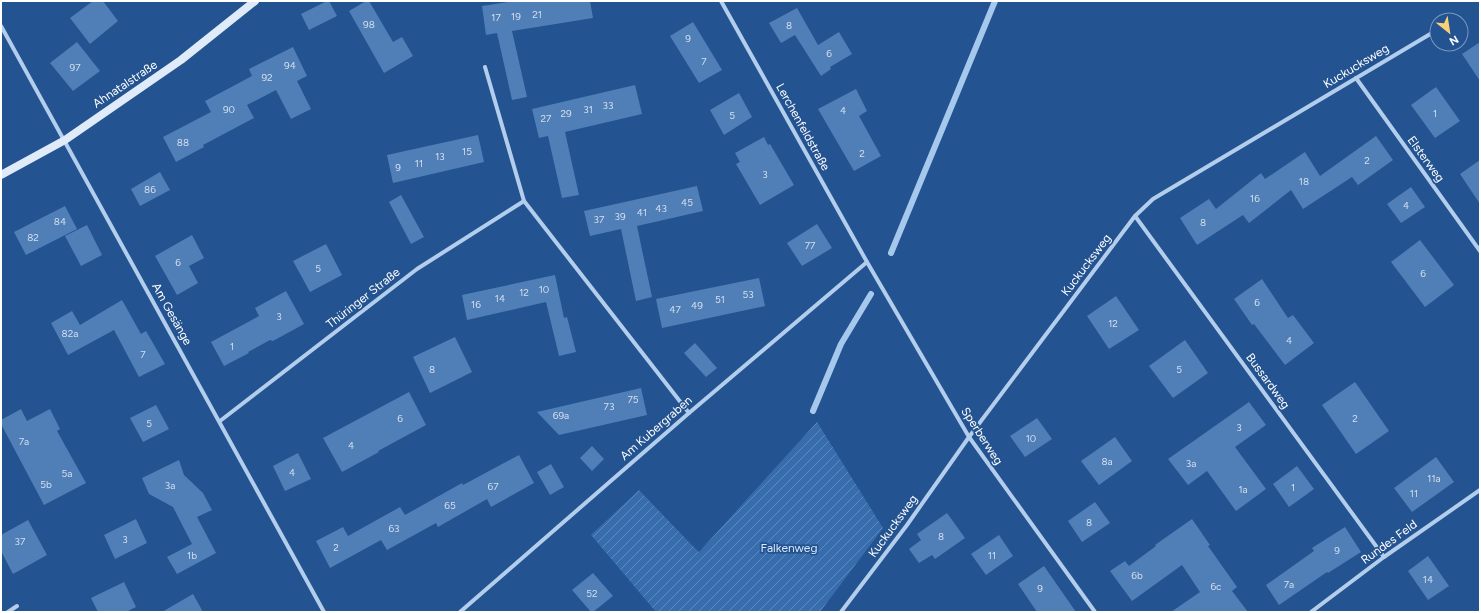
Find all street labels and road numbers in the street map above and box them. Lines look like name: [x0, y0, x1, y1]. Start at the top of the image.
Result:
street label: Kuckucksweg: [1321, 41, 1391, 91]
street label: Ahnatalstraße: [90, 57, 160, 111]
street label: Lerchenfeldstraße: [773, 81, 833, 173]
street label: Elsterweg: [1405, 133, 1447, 185]
street label: Kuckucksweg: [1058, 231, 1114, 299]
street label: Thüringer Straße: [323, 265, 403, 331]
street label: Am Gesänge: [149, 280, 195, 348]
street label: Bussardweg: [1243, 350, 1293, 412]
street label: Am Kubergraben: [617, 393, 695, 463]
street label: Sperberweg: [958, 405, 1006, 467]
street label: Kuckucksweg: [866, 492, 920, 560]
street label: Rundes Feld: [1358, 517, 1420, 567]

